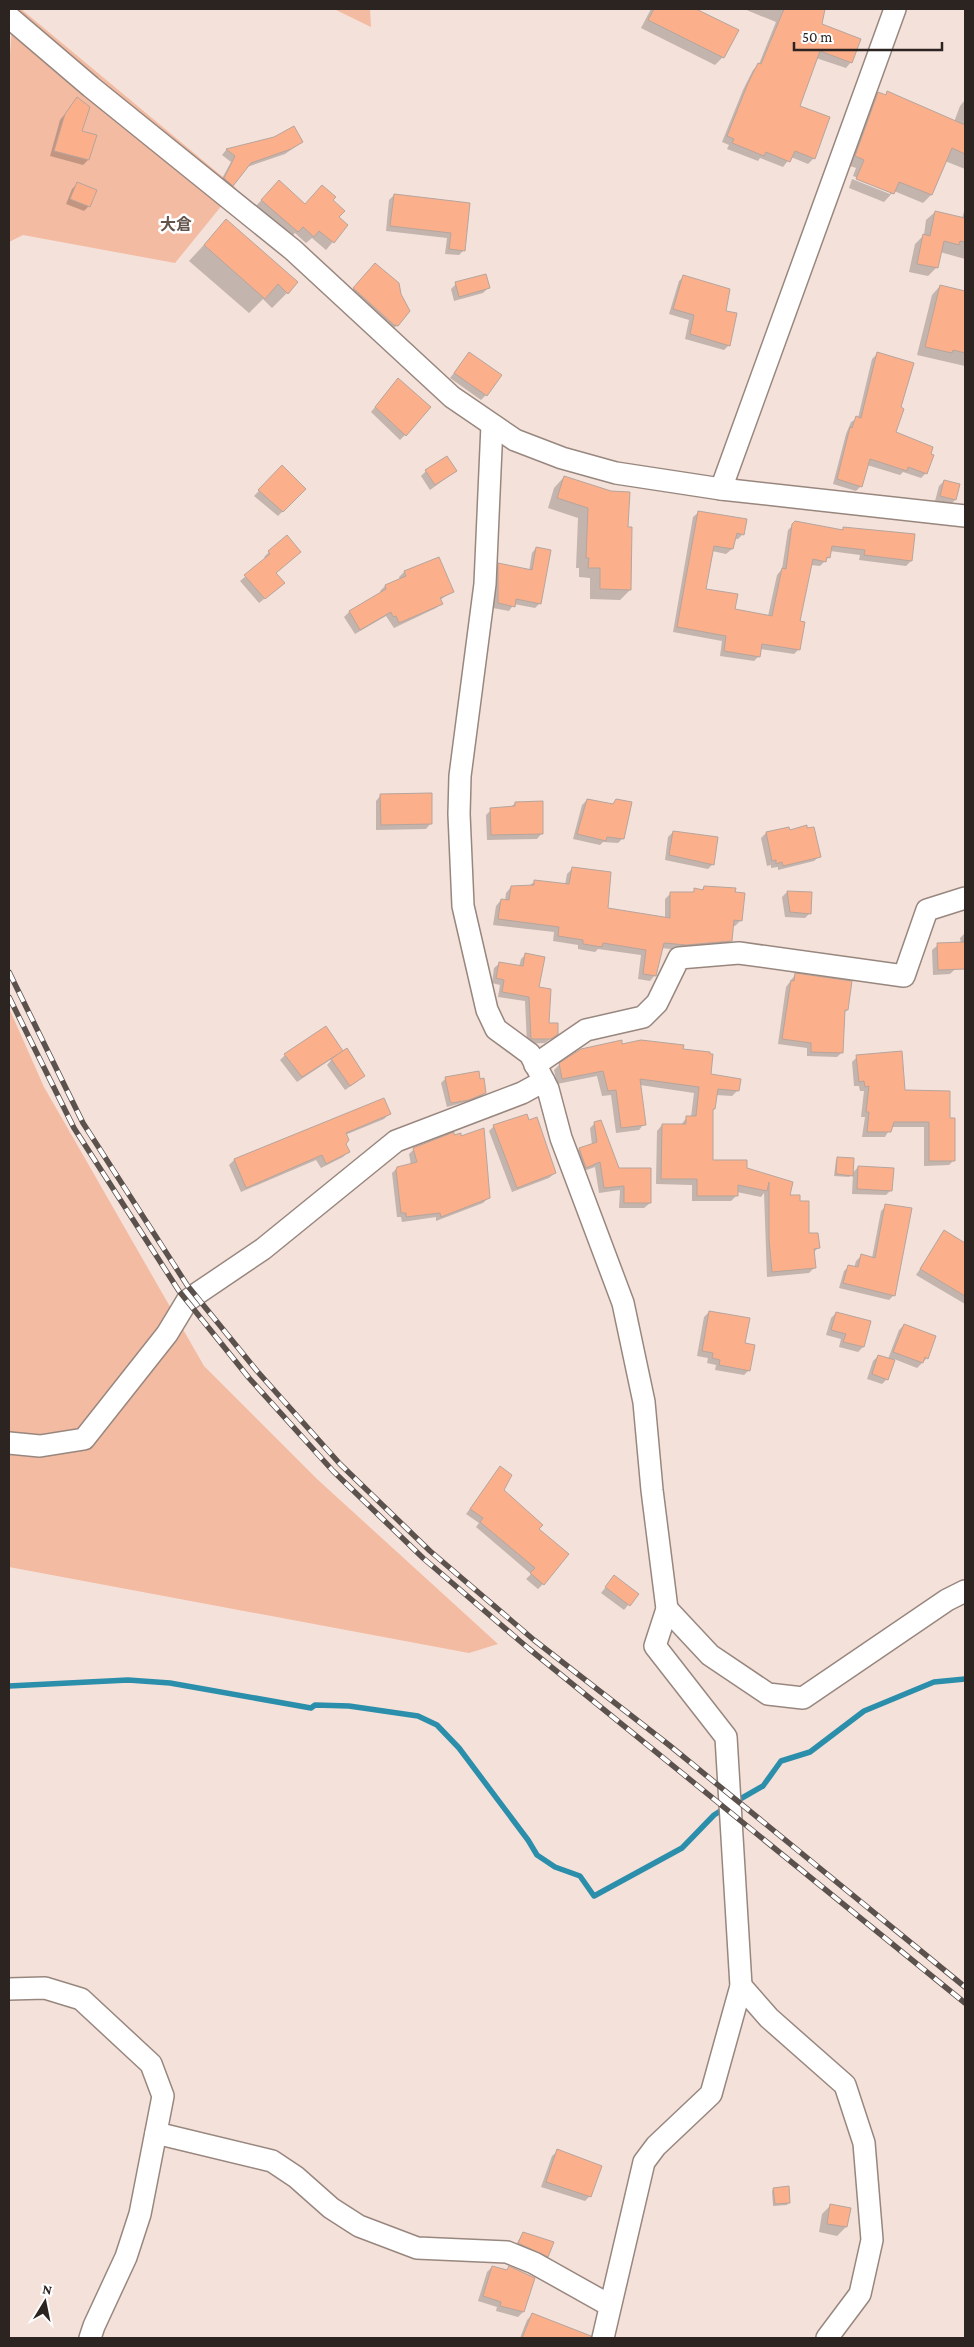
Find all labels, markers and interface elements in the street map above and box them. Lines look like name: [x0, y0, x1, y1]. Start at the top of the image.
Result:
scale bar: [794, 20, 942, 52]
text: 50 m: [802, 29, 832, 45]
district label: 大倉: [160, 216, 192, 233]
north arrow: [20, 2277, 70, 2327]
text: N: [41, 2280, 54, 2298]

